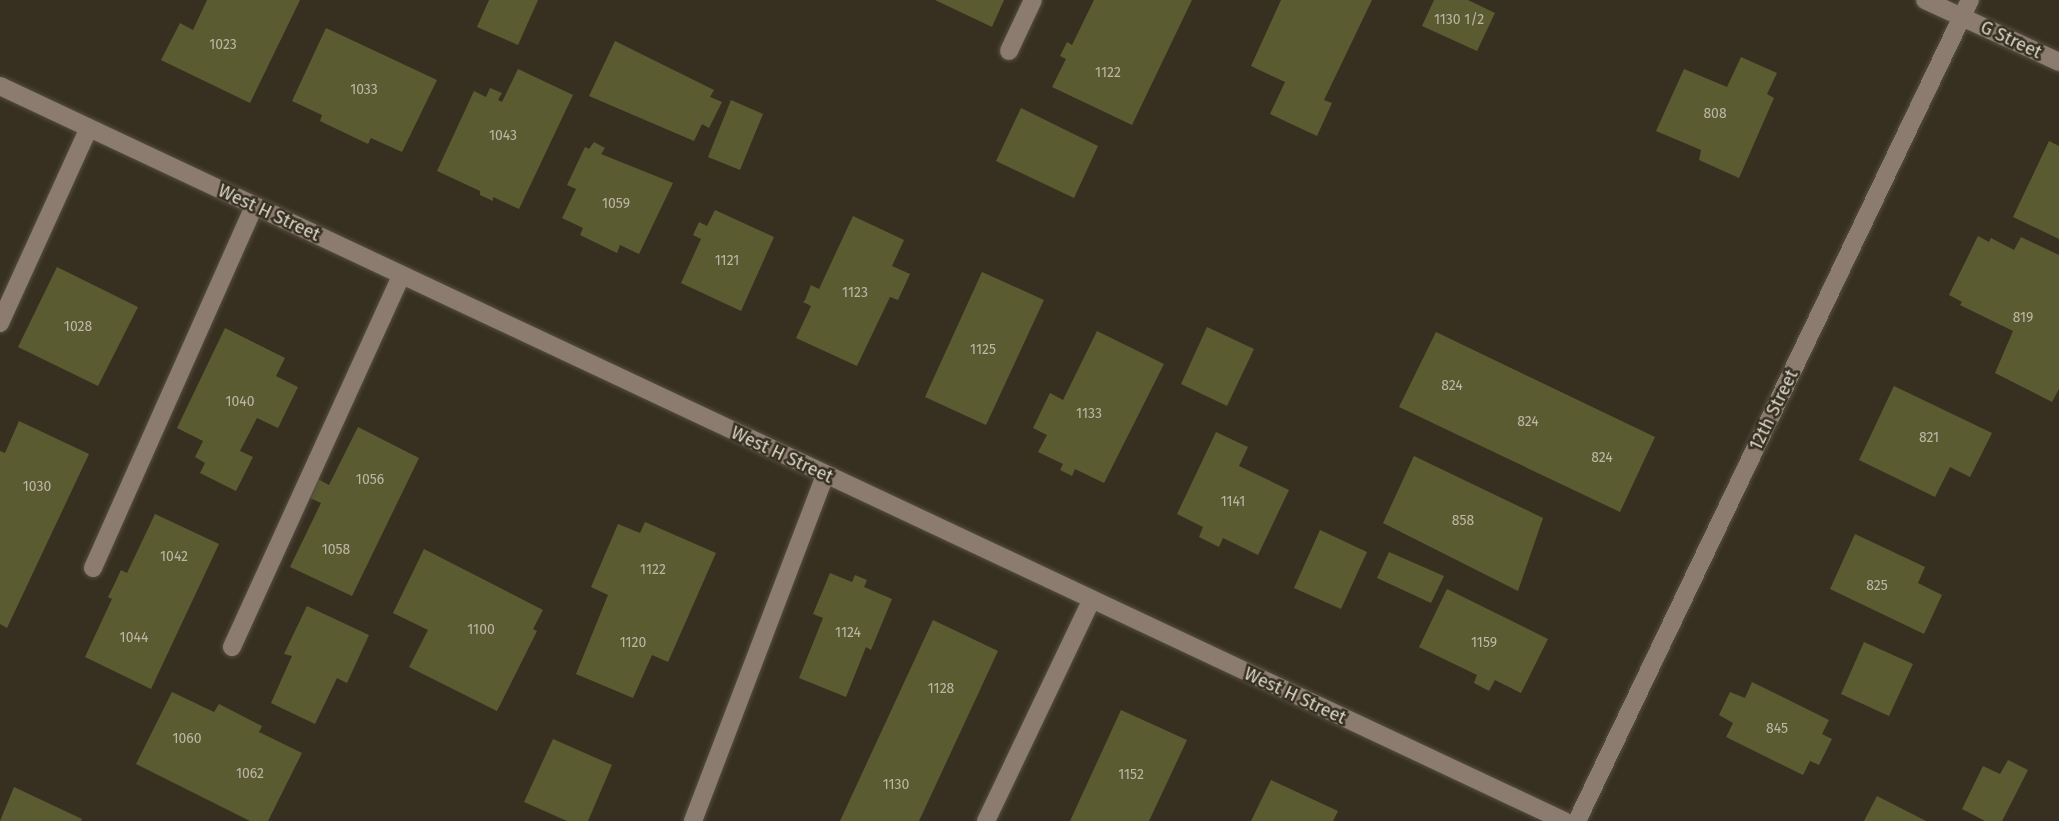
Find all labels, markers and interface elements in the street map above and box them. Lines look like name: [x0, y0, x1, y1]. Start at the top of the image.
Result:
house number: 1130 1/2: [1434, 12, 1484, 28]
street label: G Street: [1977, 16, 2045, 64]
house number: 1023: [209, 37, 237, 53]
house number: 1122: [1095, 65, 1121, 81]
house number: 1033: [350, 82, 378, 98]
house number: 808: [1703, 106, 1727, 122]
house number: 1043: [489, 128, 517, 144]
street label: West H Street: [215, 180, 323, 246]
house number: 1059: [602, 196, 630, 212]
house number: 1121: [715, 253, 739, 269]
house number: 1123: [842, 285, 868, 301]
house number: 819: [2013, 310, 2033, 326]
house number: 1028: [64, 319, 92, 335]
house number: 1125: [970, 342, 996, 358]
street label: 12th Street: [1745, 366, 1803, 454]
house number: 824: [1441, 378, 1463, 394]
house number: 1040: [225, 394, 255, 410]
house number: 1133: [1076, 406, 1102, 422]
house number: 824: [1517, 414, 1539, 430]
street label: West H Street: [728, 422, 836, 488]
house number: 821: [1919, 430, 1939, 446]
house number: 824: [1591, 450, 1613, 466]
house number: 1056: [356, 472, 384, 488]
house number: 1030: [23, 479, 51, 495]
house number: 1141: [1221, 494, 1245, 510]
house number: 858: [1452, 513, 1474, 529]
house number: 1058: [322, 542, 350, 558]
house number: 1042: [160, 549, 188, 565]
house number: 1122: [640, 562, 666, 578]
house number: 825: [1866, 578, 1888, 594]
house number: 1100: [467, 622, 495, 638]
house number: 1124: [835, 625, 861, 641]
house number: 1044: [120, 630, 148, 646]
house number: 1120: [620, 635, 646, 651]
house number: 1159: [1471, 635, 1497, 651]
street label: West H Street: [1241, 663, 1349, 729]
house number: 1128: [928, 681, 954, 697]
house number: 845: [1766, 721, 1788, 737]
house number: 1060: [172, 731, 202, 747]
house number: 1062: [236, 766, 264, 782]
house number: 1152: [1118, 767, 1144, 783]
house number: 1130: [883, 777, 909, 793]

